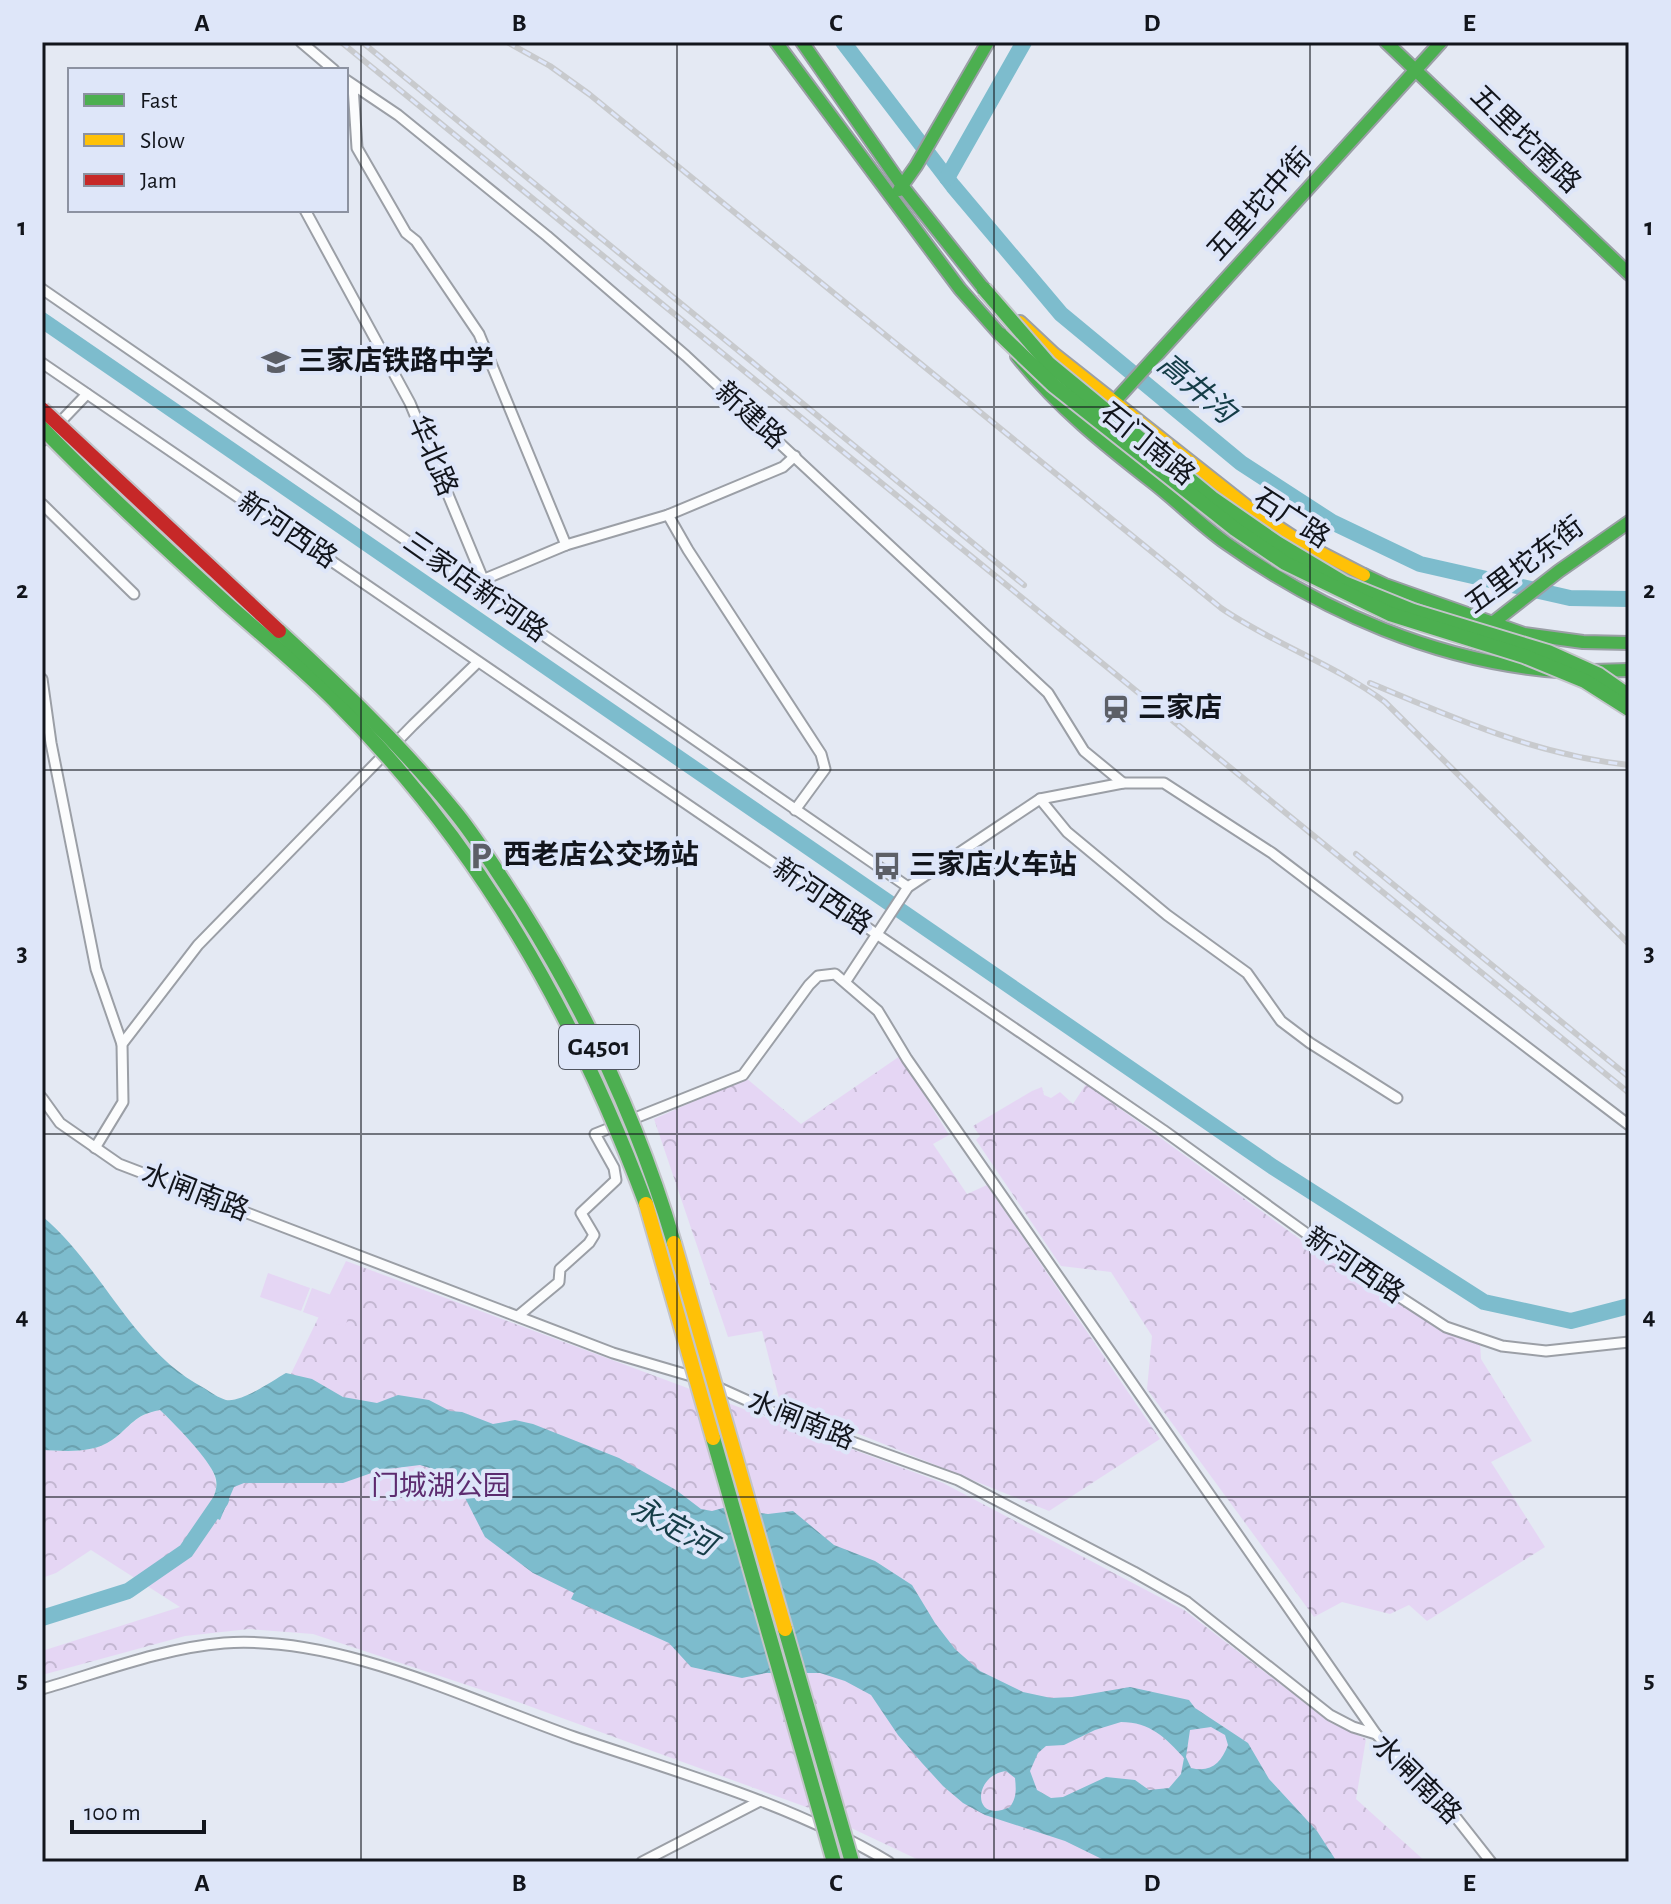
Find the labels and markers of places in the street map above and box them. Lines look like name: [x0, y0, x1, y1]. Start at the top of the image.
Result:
place label: 三家店铁路中学: [298, 345, 494, 376]
school or university icon: 三家店铁路中学: [261, 347, 291, 377]
place label: 三家店: [1138, 692, 1222, 723]
station icon: 三家店: [1101, 694, 1131, 724]
place label: 西老店公交场站: [503, 839, 699, 870]
parking icon: 西老店公交场站: [466, 841, 496, 871]
place label: 三家店火车站: [909, 849, 1077, 880]
bus stop icon: 三家店火车站: [872, 851, 902, 881]

